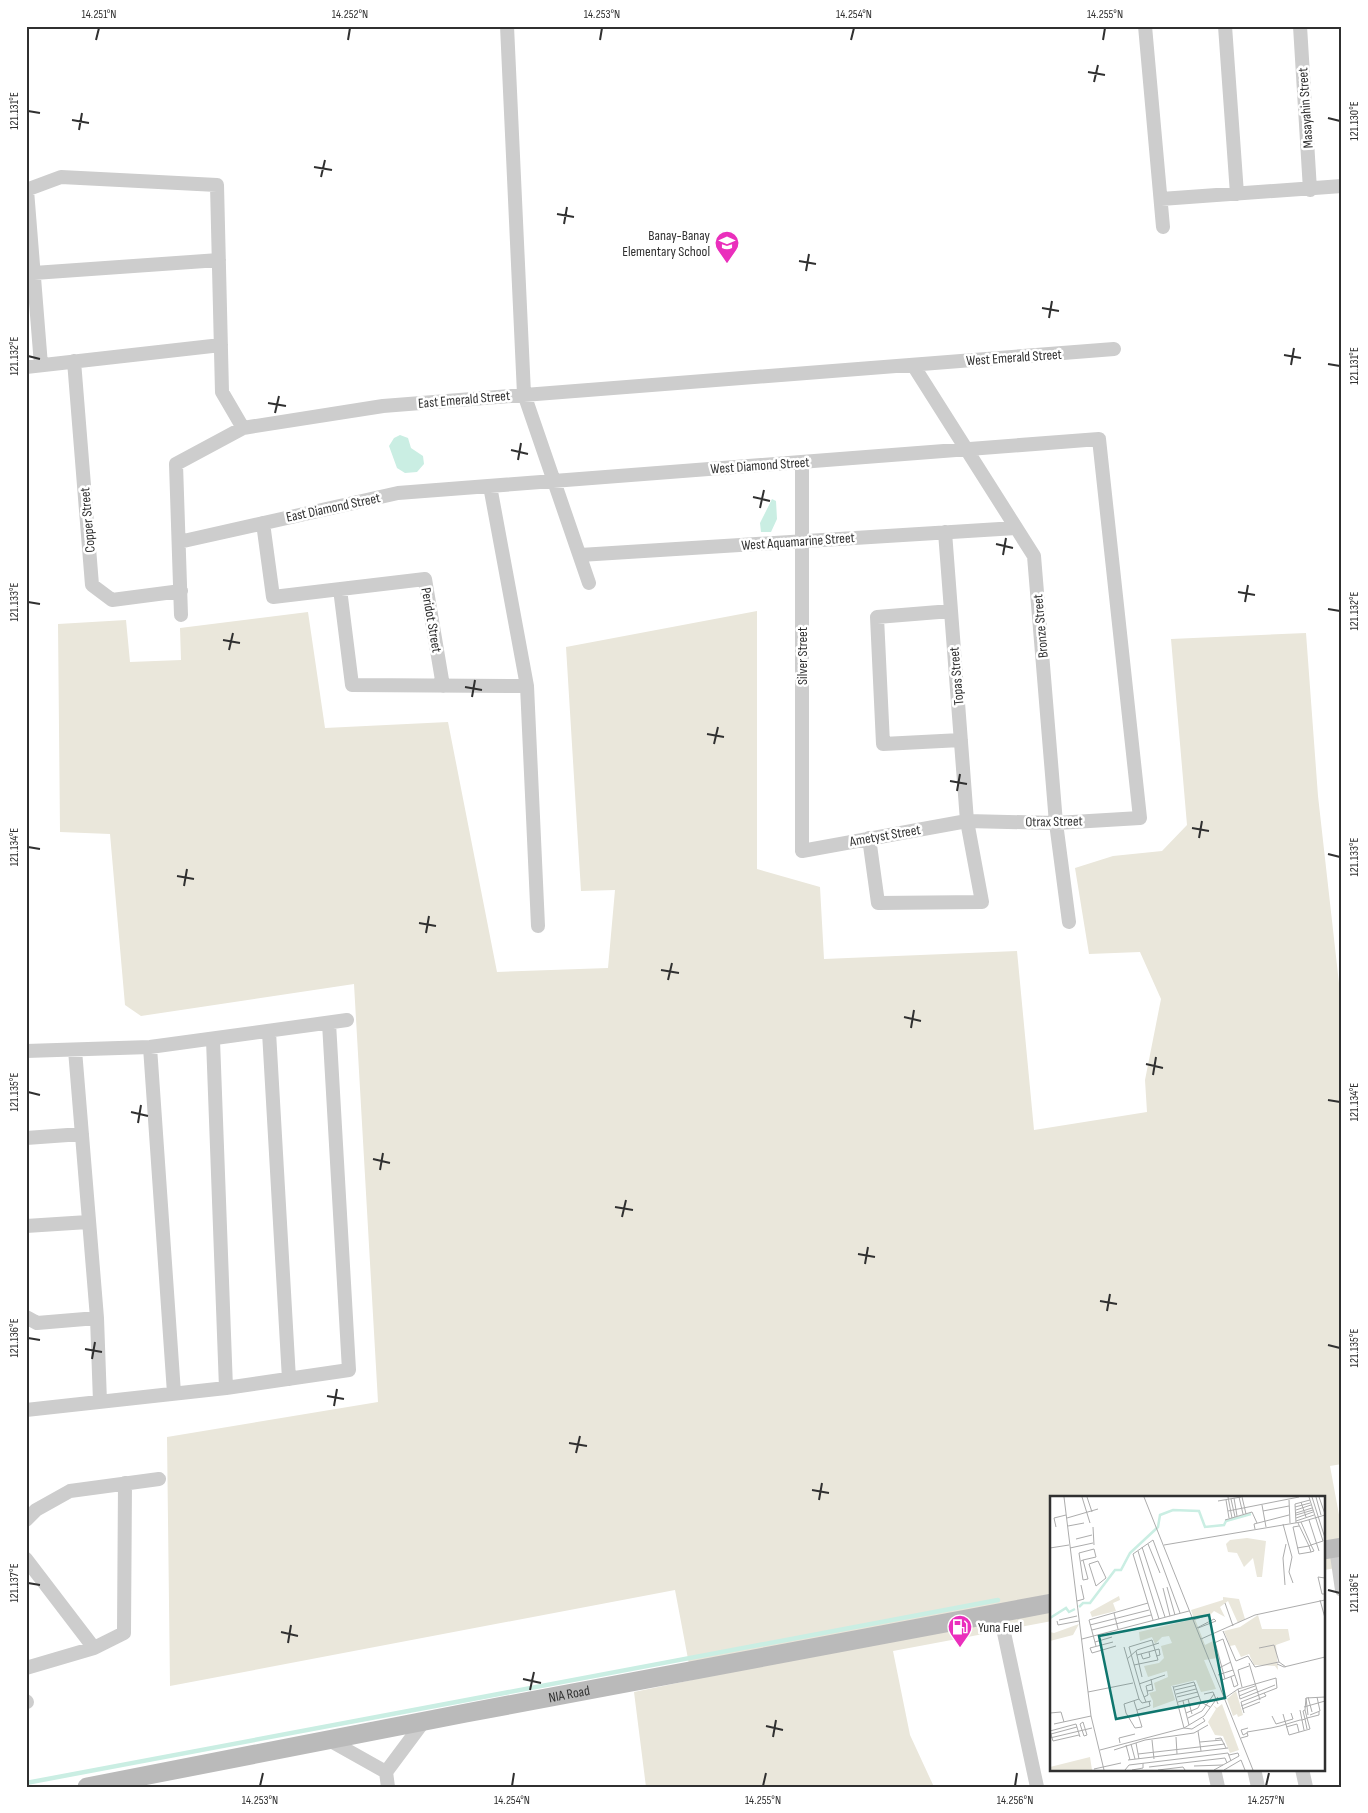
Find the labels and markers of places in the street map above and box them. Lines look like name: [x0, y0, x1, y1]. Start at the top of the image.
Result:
place label: Banay-Banay Elementary School: [622, 227, 711, 260]
school or university icon: Banay-Banay Elementary School: [714, 230, 740, 264]
fuel station icon: Yuna Fuel: [947, 1614, 973, 1648]
place label: Yuna Fuel: [978, 1619, 1022, 1636]

